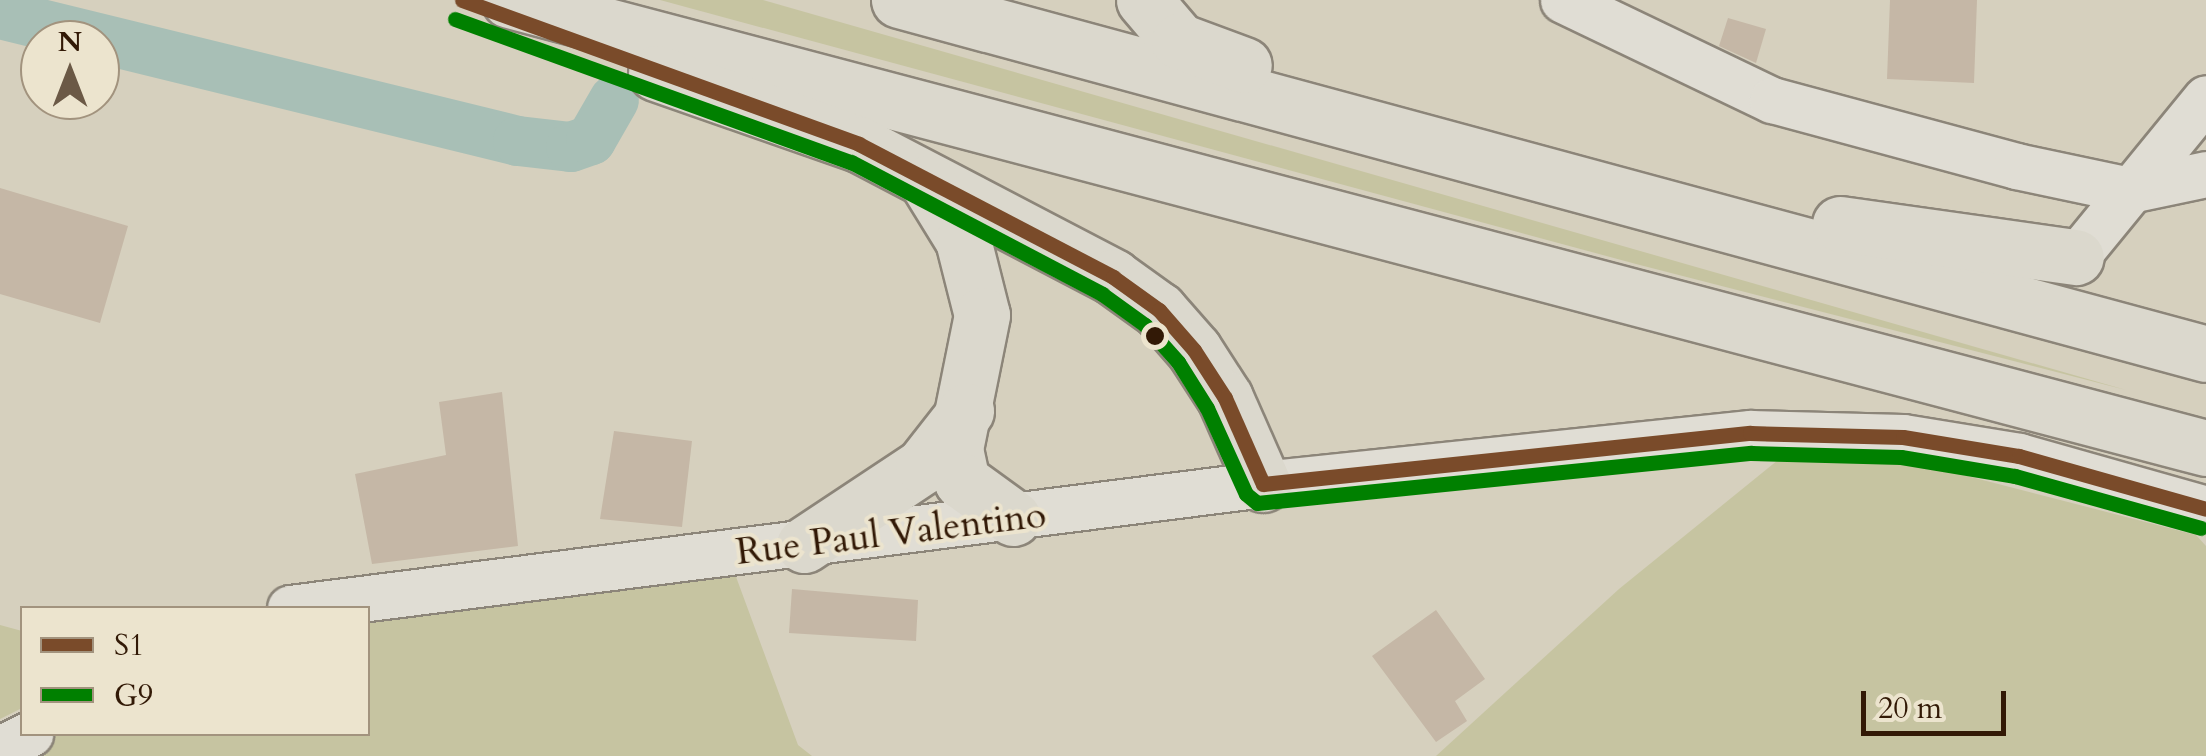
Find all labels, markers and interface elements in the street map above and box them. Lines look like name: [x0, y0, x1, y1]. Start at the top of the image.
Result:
north arrow: [20, 20, 120, 120]
text: N: [58, 23, 82, 61]
unlabelled marker: [1145, 326, 1165, 346]
street label: Rue Paul Valentino: [733, 492, 1049, 576]
legend: [20, 606, 370, 736]
text: S1: [114, 625, 144, 666]
scale bar: [1866, 671, 2011, 733]
text: G9: [114, 675, 153, 716]
text: 20 m: [1878, 688, 1942, 729]

